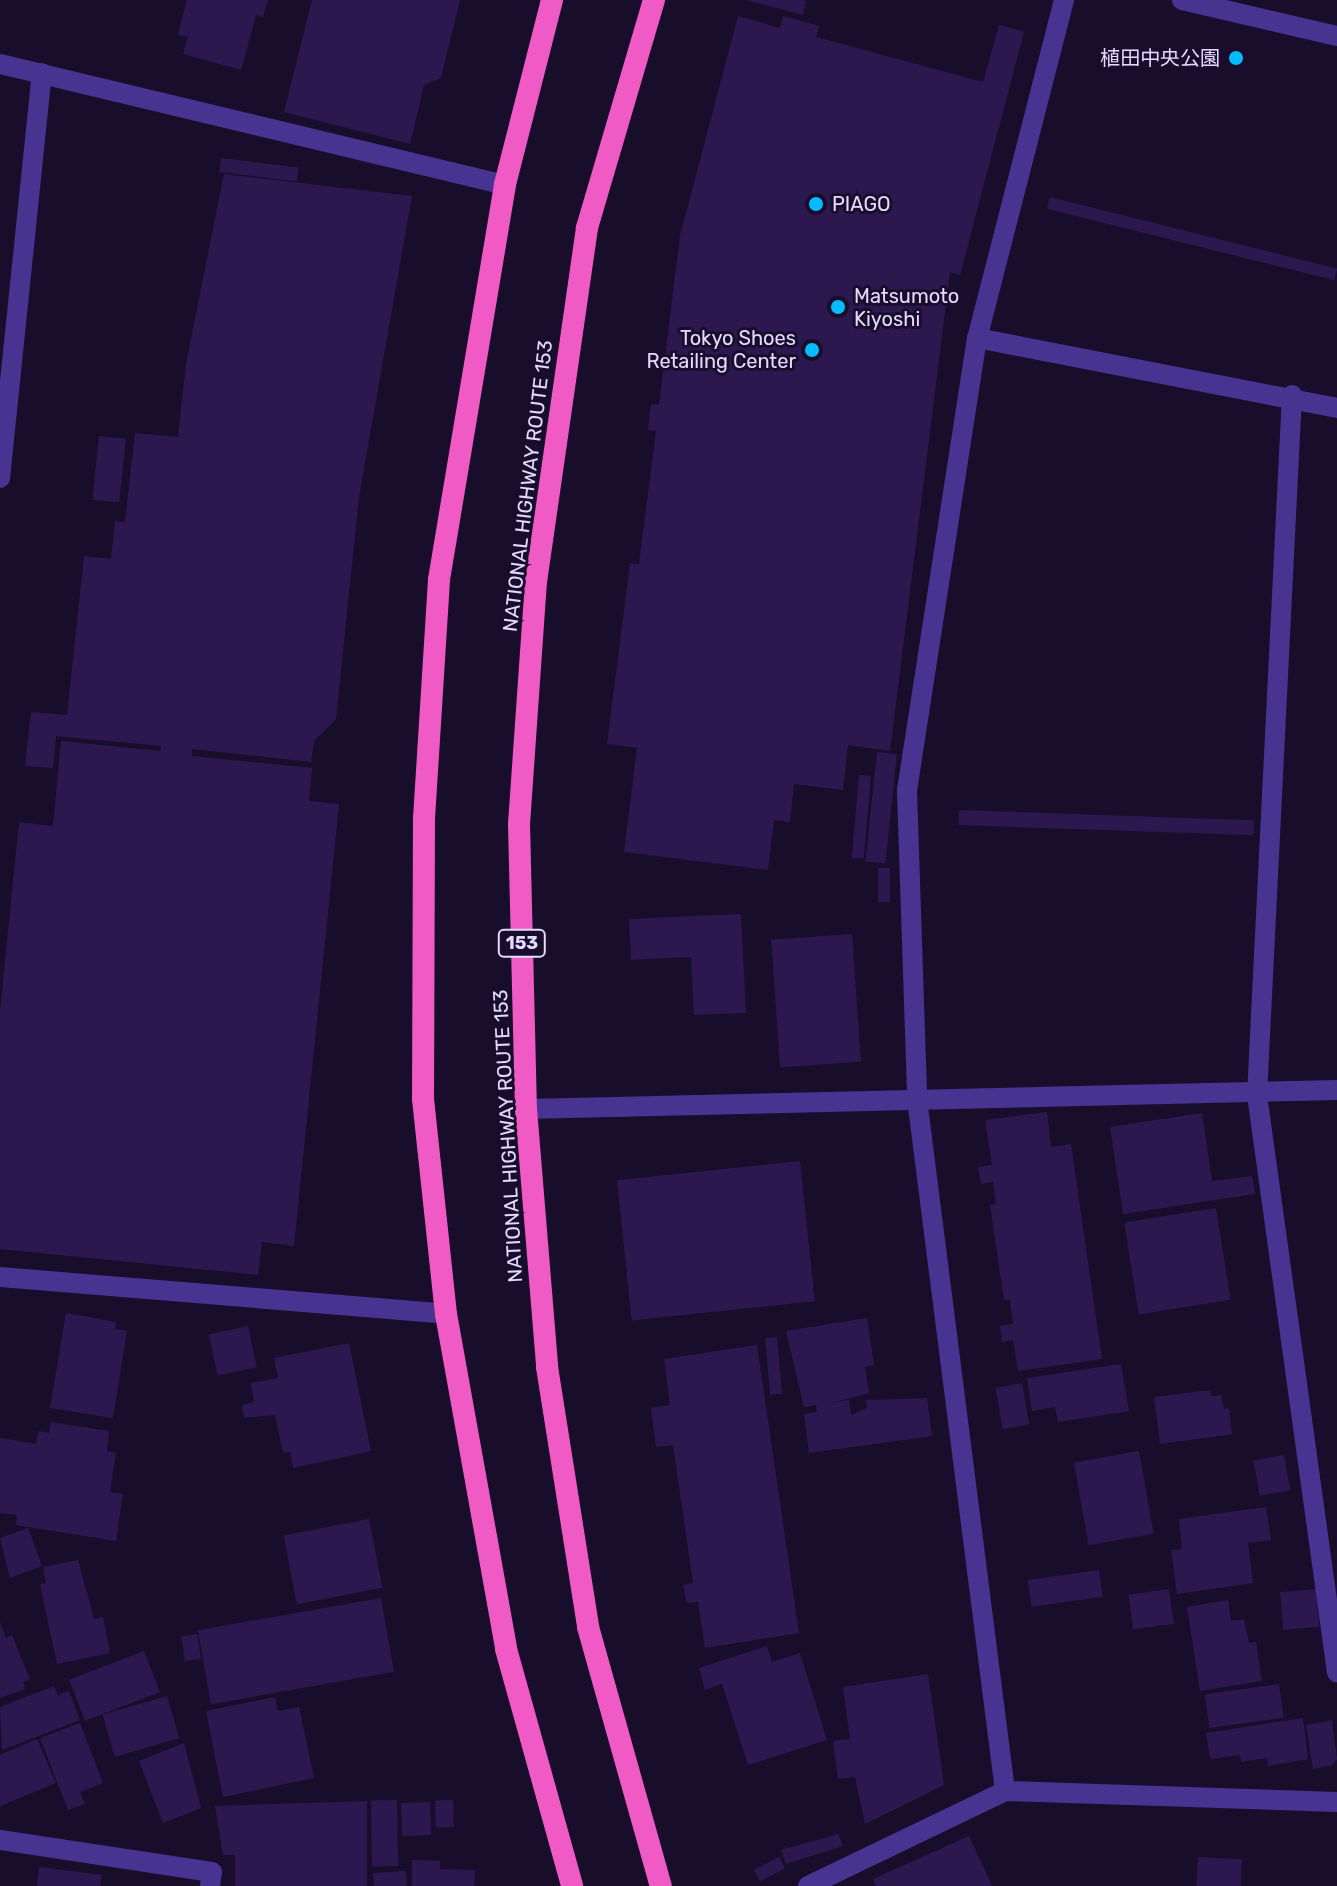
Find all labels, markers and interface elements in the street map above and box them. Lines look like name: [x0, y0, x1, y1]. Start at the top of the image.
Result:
place label: 植田中央公園: [1100, 46, 1220, 70]
marker: 植田中央公園: [1227, 49, 1245, 67]
place label: PIAGO: [832, 192, 891, 216]
marker: PIAGO: [807, 195, 825, 213]
place label: Matsumoto Kiyoshi: [854, 284, 959, 331]
marker: Matsumoto Kiyoshi: [829, 298, 847, 316]
place label: Tokyo Shoes Retailing Center: [646, 326, 796, 373]
street label: NATIONAL HIGHWAY ROUTE 153: [498, 338, 558, 634]
marker: Tokyo Shoes Retailing Center: [803, 341, 821, 359]
road number: 153: [496, 929, 548, 957]
street label: NATIONAL HIGHWAY ROUTE 153: [488, 988, 528, 1284]

